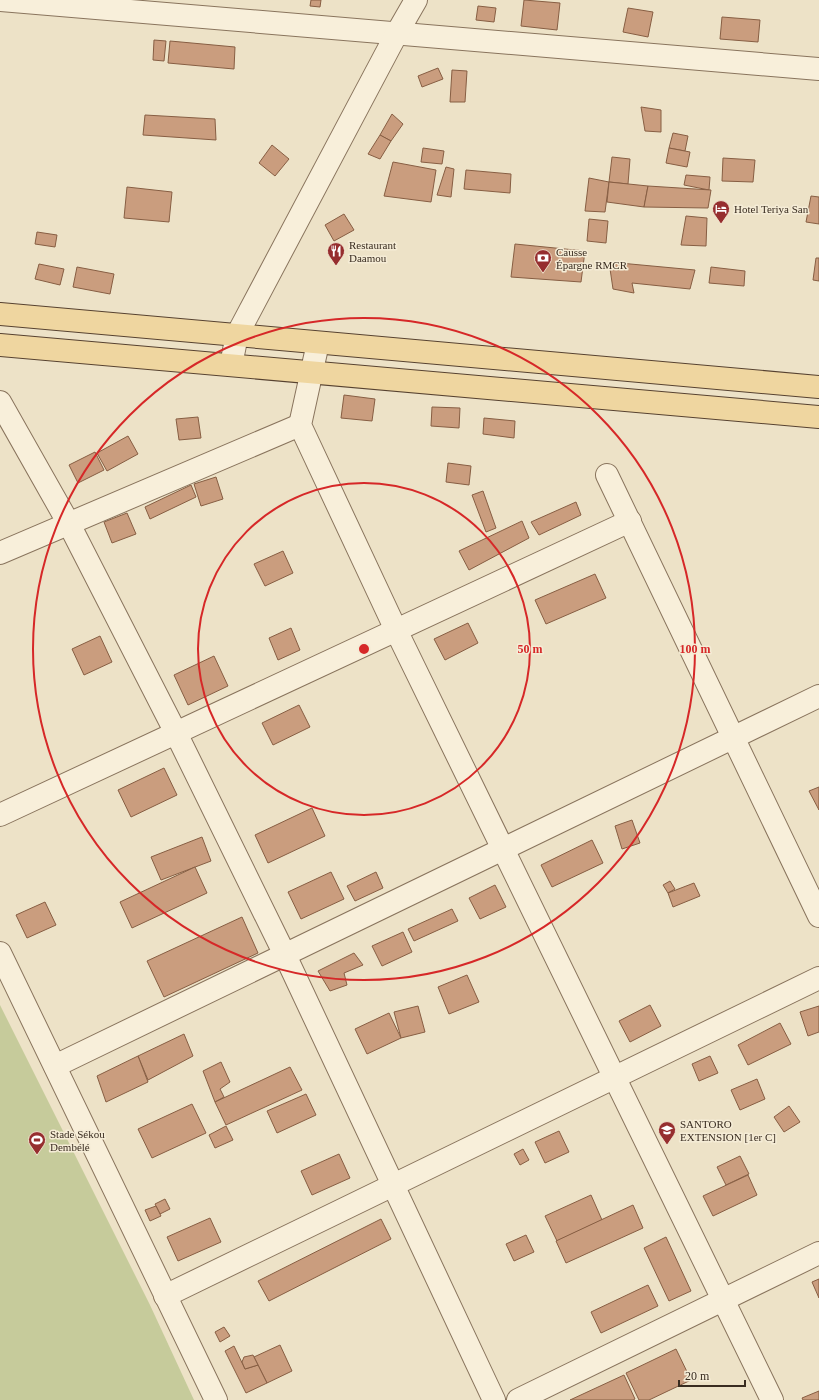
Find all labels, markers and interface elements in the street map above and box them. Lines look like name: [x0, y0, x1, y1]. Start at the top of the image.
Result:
hotel icon: Hotel Teriya San: [711, 199, 731, 224]
place label: Hotel Teriya San: [734, 203, 809, 215]
place label: Restaurant Daamou: [349, 239, 396, 264]
restaurant icon: Restaurant Daamou: [326, 241, 346, 266]
place label: Causse Épargne RMCR: [556, 246, 628, 271]
bank icon: Causse Épargne RMCR: [533, 248, 553, 273]
centre of rings: [357, 642, 371, 656]
text: 50 m: [518, 642, 543, 656]
text: 100 m: [680, 642, 711, 656]
place label: SANTORO EXTENSION [1er C]: [680, 1118, 776, 1143]
school or university icon: SANTORO EXTENSION [1er C]: [657, 1120, 677, 1145]
place label: Stade Sékou Dembélé: [50, 1128, 105, 1153]
sports icon: Stade Sékou Dembélé: [27, 1130, 47, 1155]
scale bar: [679, 1362, 745, 1388]
text: 20 m: [685, 1369, 710, 1383]

